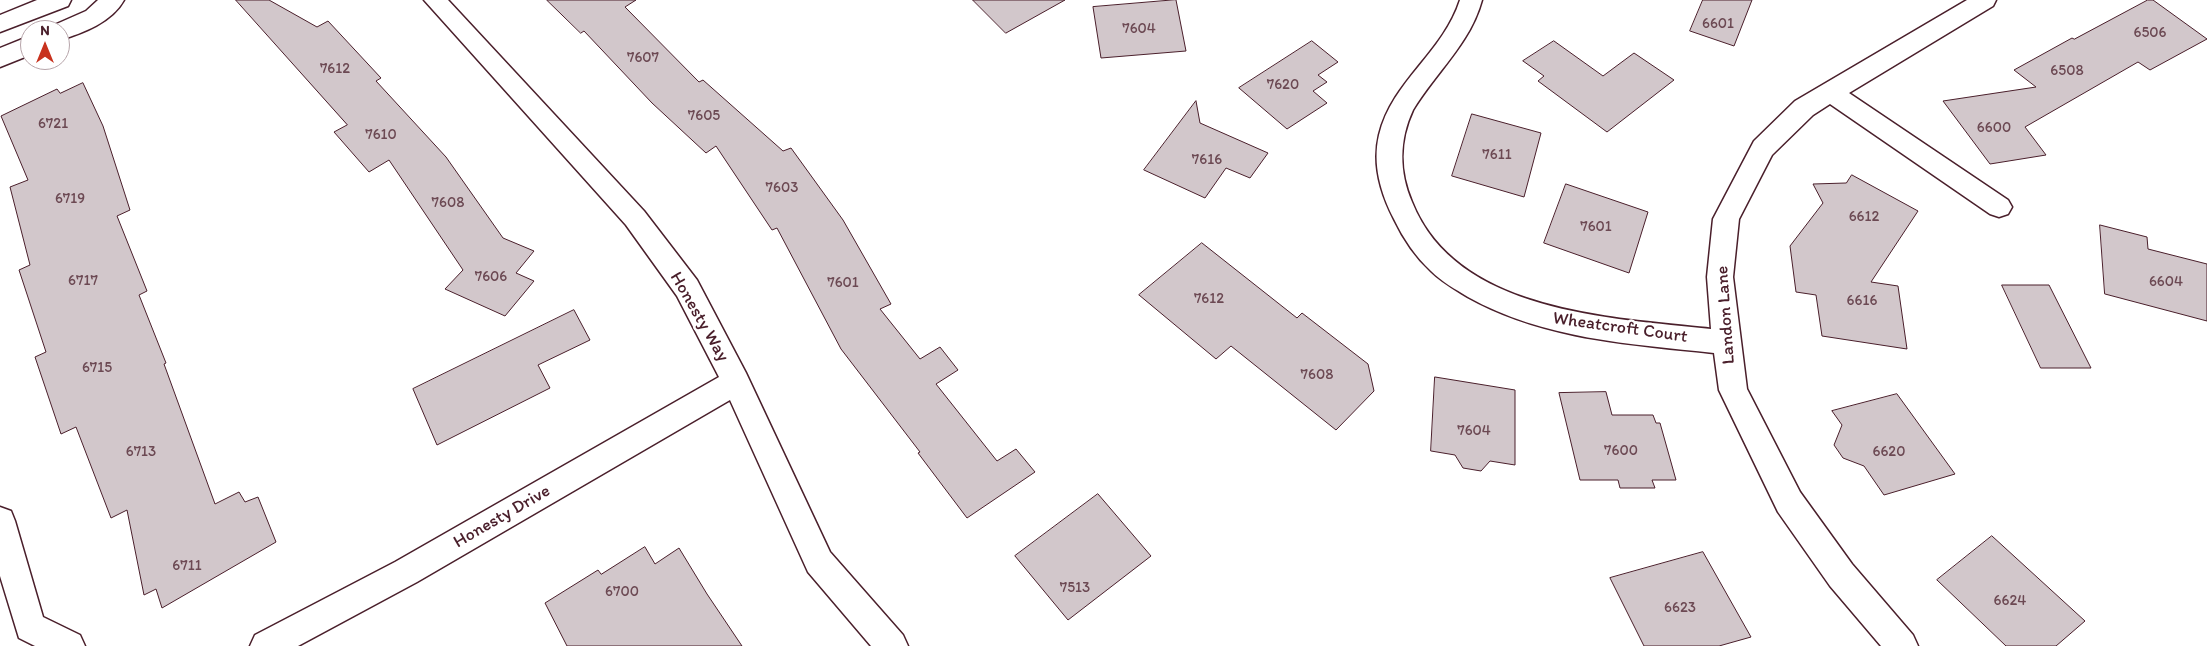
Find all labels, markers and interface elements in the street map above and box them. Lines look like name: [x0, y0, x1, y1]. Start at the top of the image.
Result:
house number: 6601: [1702, 15, 1734, 33]
north arrow: [20, 20, 70, 70]
house number: 7604: [1122, 20, 1156, 38]
text: N: [40, 22, 50, 39]
house number: 6506: [2134, 24, 2166, 42]
house number: 7607: [627, 49, 659, 67]
house number: 7612: [320, 60, 350, 78]
house number: 6508: [2050, 62, 2084, 80]
house number: 7620: [1267, 76, 1299, 94]
house number: 7605: [688, 107, 720, 125]
house number: 6721: [38, 115, 68, 133]
house number: 6600: [1977, 119, 2011, 137]
house number: 7610: [365, 126, 397, 144]
house number: 7611: [1482, 146, 1512, 164]
house number: 7616: [1192, 151, 1222, 169]
house number: 7603: [766, 179, 798, 197]
house number: 6719: [55, 190, 85, 208]
house number: 7608: [432, 194, 464, 212]
house number: 6612: [1849, 208, 1879, 226]
house number: 7601: [1580, 218, 1612, 236]
street label: Landon Lane: [1712, 265, 1740, 365]
house number: 7606: [475, 268, 507, 286]
street label: Honesty Way: [665, 268, 733, 366]
house number: 6717: [68, 272, 98, 290]
house number: 6604: [2149, 273, 2183, 291]
house number: 7601: [827, 274, 859, 292]
house number: 7612: [1194, 290, 1224, 308]
house number: 6616: [1847, 292, 1877, 310]
street label: Wheatcroft Court: [1551, 308, 1689, 348]
house number: 6715: [82, 359, 112, 377]
house number: 7608: [1301, 366, 1333, 384]
house number: 7604: [1457, 422, 1491, 440]
house number: 7600: [1604, 442, 1638, 460]
house number: 6713: [126, 443, 156, 461]
house number: 6620: [1873, 443, 1905, 461]
street label: Honesty Drive: [450, 481, 554, 553]
house number: 6711: [172, 557, 202, 575]
house number: 7513: [1060, 579, 1090, 597]
house number: 6700: [605, 583, 639, 601]
house number: 6624: [1994, 592, 2026, 610]
house number: 6623: [1664, 599, 1696, 617]

